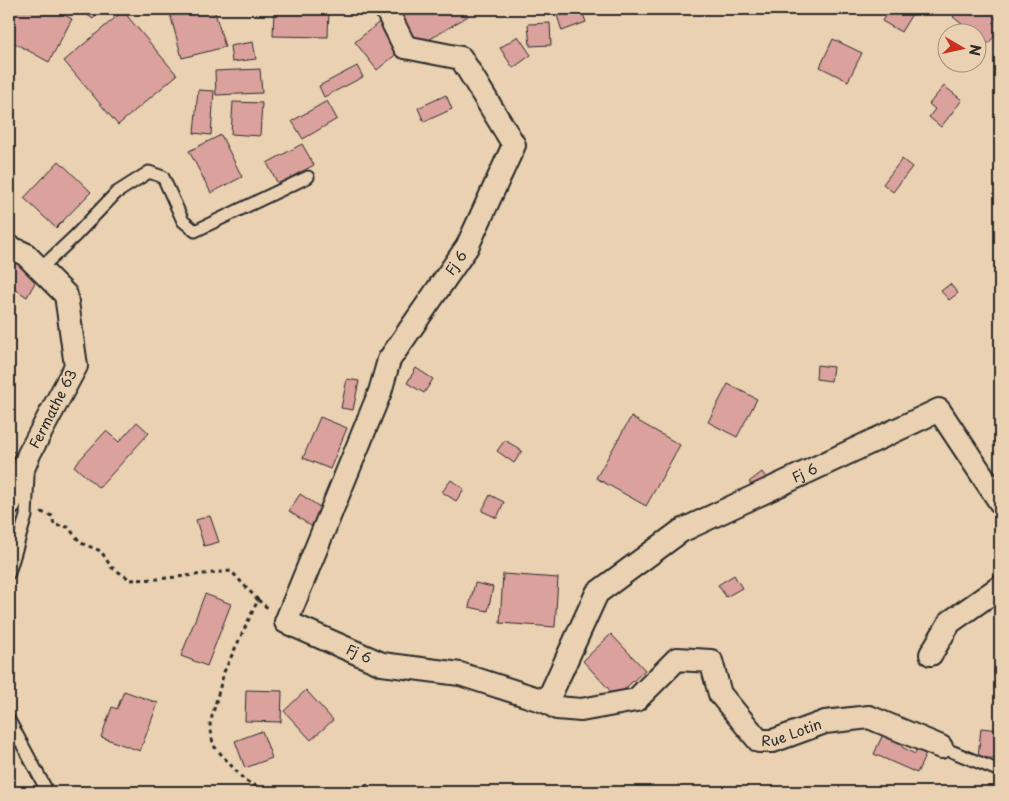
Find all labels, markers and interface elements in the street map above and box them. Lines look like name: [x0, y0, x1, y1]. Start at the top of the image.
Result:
north arrow: [936, 22, 986, 72]
text: N: [964, 43, 987, 57]
street label: Fj 6: [440, 246, 472, 279]
street label: Fermathe 63: [24, 365, 82, 452]
street label: Fj 6: [788, 457, 821, 488]
street label: Fj 6: [343, 639, 375, 668]
street label: Rue Lotin: [761, 713, 824, 751]

